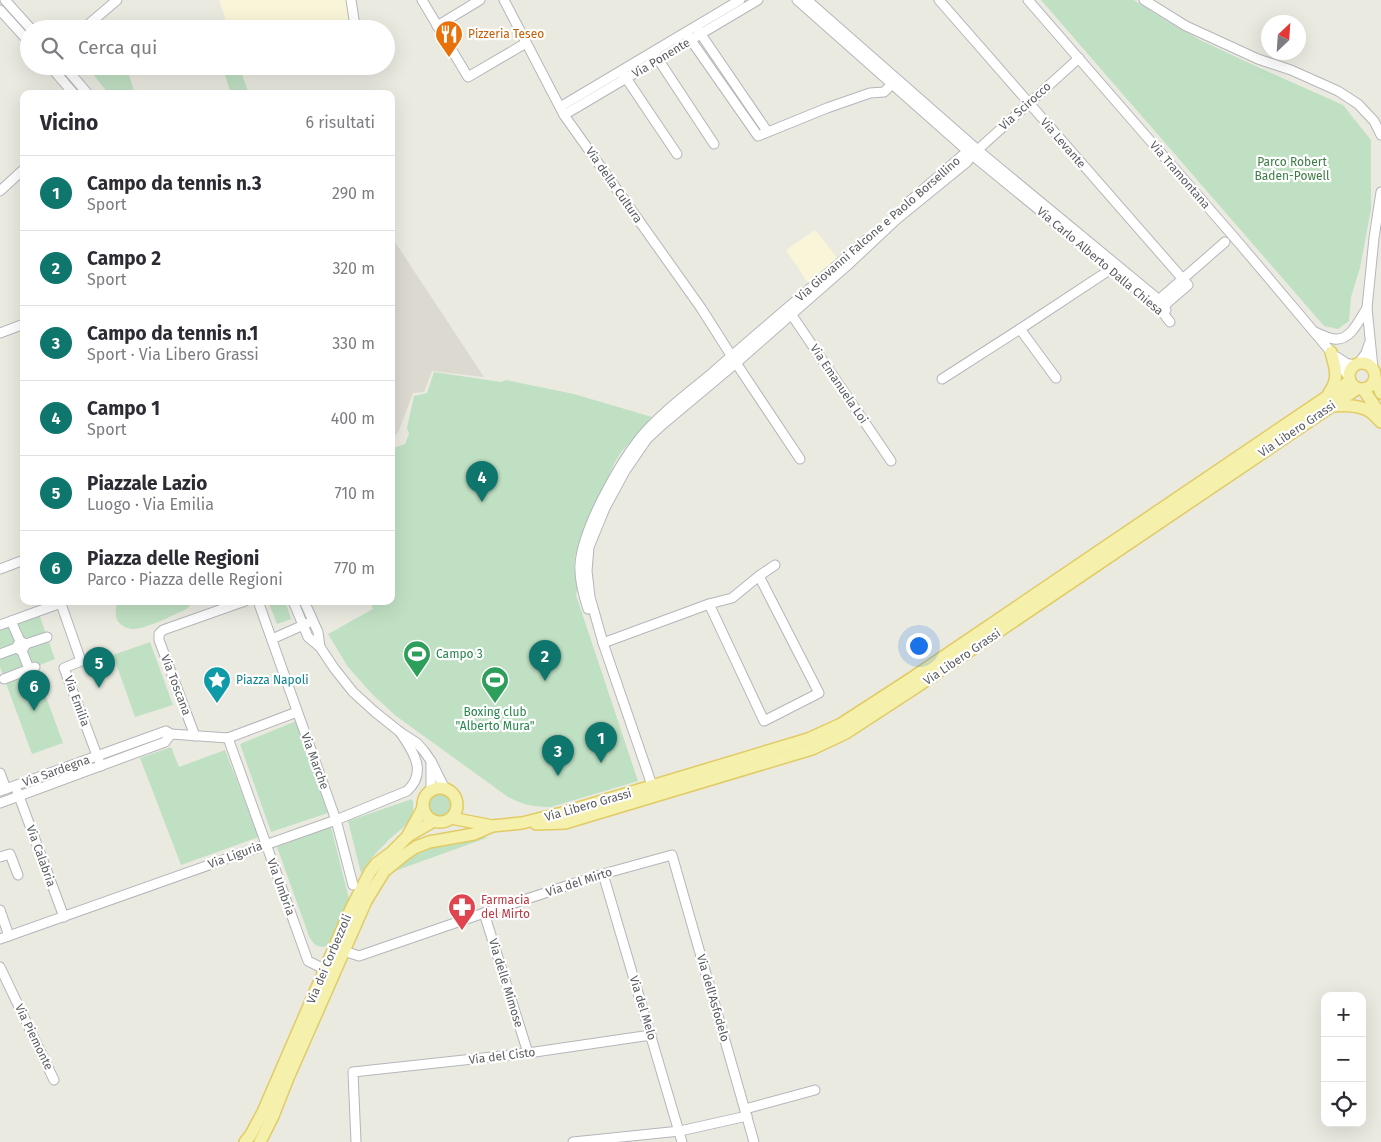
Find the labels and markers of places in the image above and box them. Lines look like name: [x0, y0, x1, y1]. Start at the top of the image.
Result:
restaurant icon: Pizzeria Teseo: [434, 19, 464, 58]
place label: Pizzeria Teseo: [468, 27, 544, 41]
pin: 4: [466, 461, 498, 502]
sports icon: Campo 3: [402, 639, 432, 678]
pin: 2: [529, 640, 561, 681]
pin: 5: [83, 647, 115, 688]
place label: Campo 3: [436, 647, 483, 661]
place icon: Piazza Napoli: [202, 665, 232, 704]
sports icon: Boxing club "Alberto Mura": [480, 665, 510, 704]
pin: 6: [18, 670, 50, 711]
place label: Piazza Napoli: [236, 673, 309, 687]
place label: Boxing club "Alberto Mura": [455, 705, 535, 733]
pin: 1: [585, 722, 617, 763]
pin: 3: [542, 735, 574, 776]
pharmacy icon: Farmacia del Mirto: [447, 892, 477, 931]
place label: Farmacia del Mirto: [481, 893, 530, 921]

